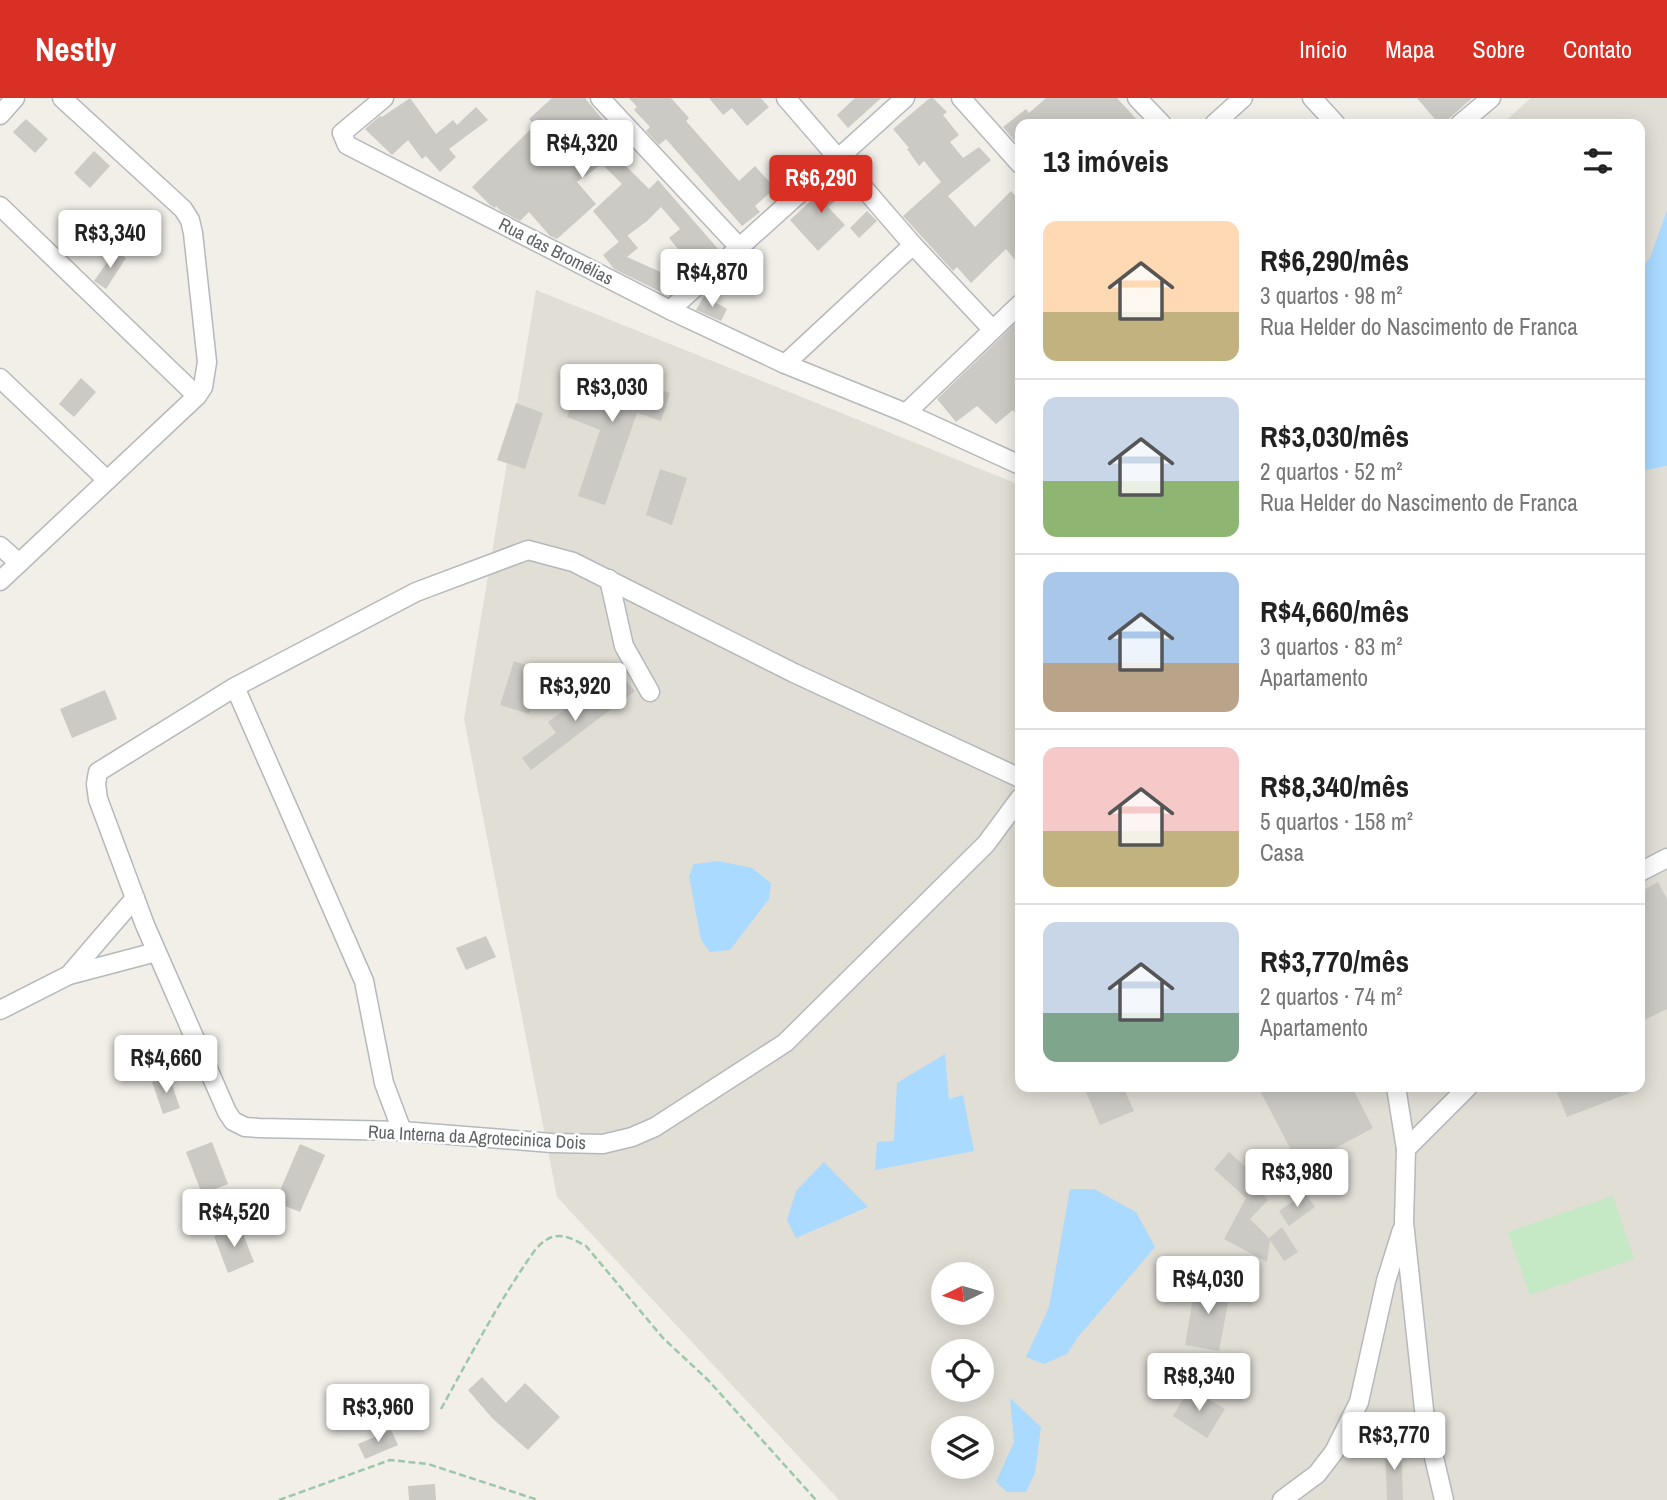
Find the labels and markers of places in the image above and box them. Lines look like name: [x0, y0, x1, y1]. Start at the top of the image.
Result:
pin: R$4,320: [517, 120, 647, 180]
pin: R$6,290: [756, 156, 886, 215]
pin: R$3,340: [45, 211, 175, 270]
pin: R$4,870: [647, 250, 777, 309]
pin: R$3,030: [547, 364, 677, 424]
pin: R$3,920: [510, 664, 640, 723]
pin: R$4,660: [101, 1035, 231, 1095]
pin: R$3,980: [1232, 1150, 1362, 1209]
pin: R$4,520: [169, 1190, 299, 1249]
pin: R$4,030: [1143, 1256, 1273, 1316]
pin: R$8,340: [1134, 1354, 1264, 1413]
pin: R$3,960: [313, 1384, 443, 1444]
pin: R$3,770: [1329, 1412, 1459, 1472]

